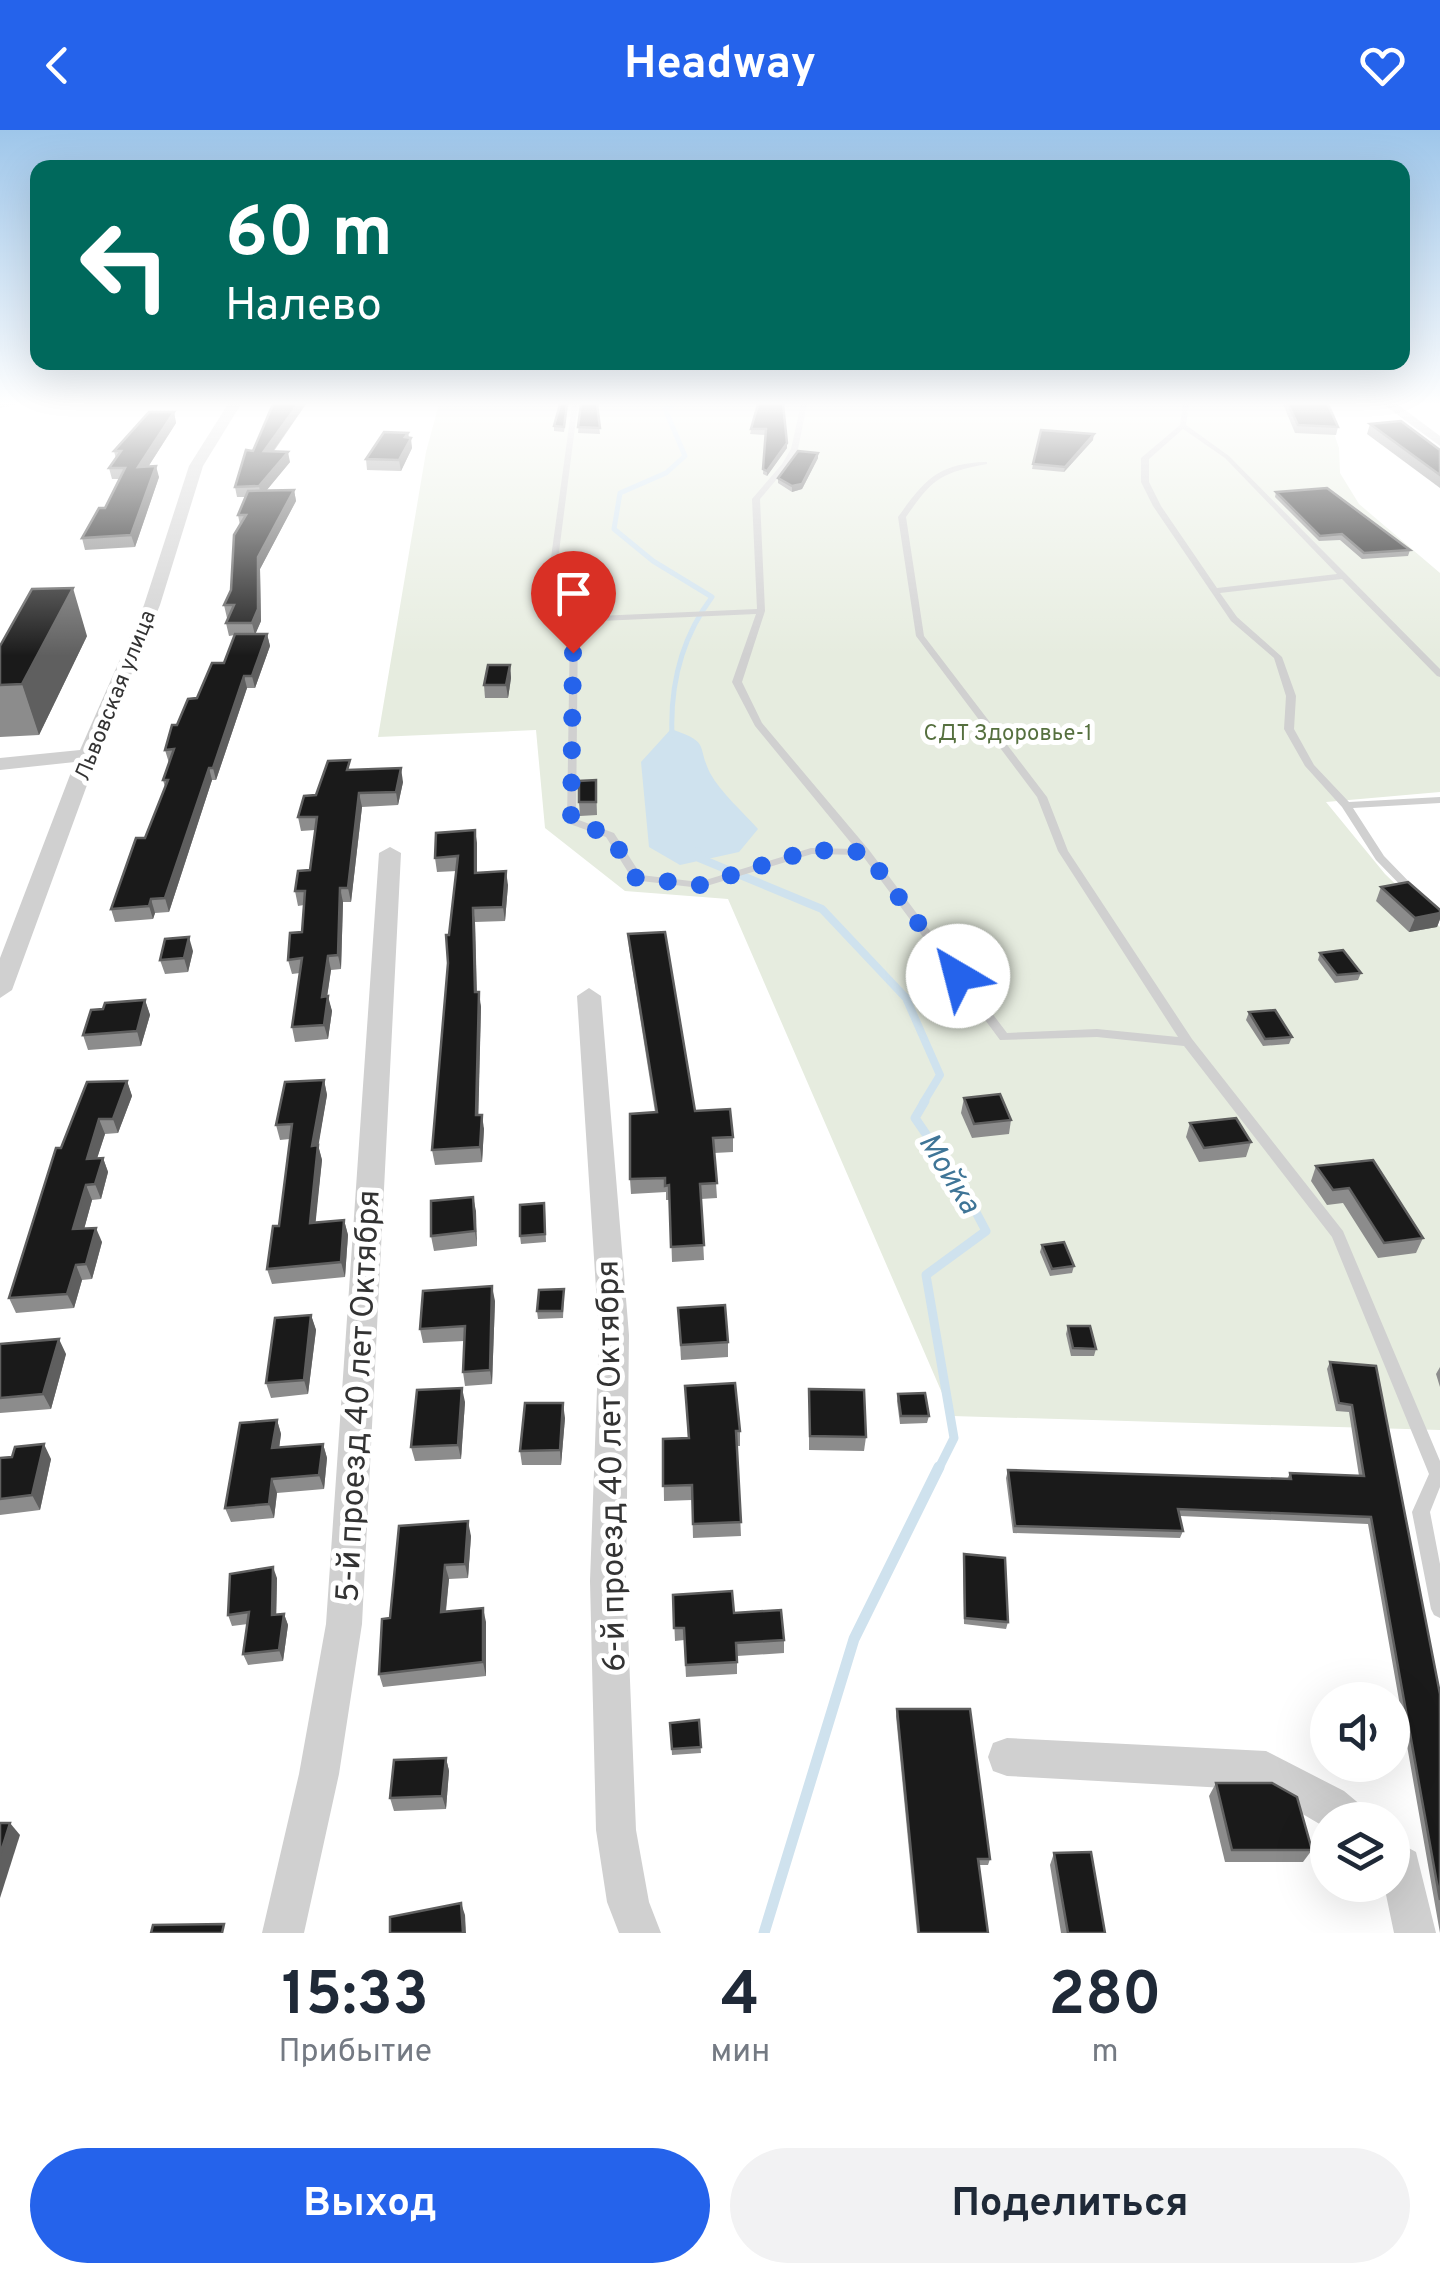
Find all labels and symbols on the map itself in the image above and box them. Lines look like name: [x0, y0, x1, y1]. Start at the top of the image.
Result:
pin: [531, 551, 616, 654]
street label: Львовская улица: [70, 607, 163, 785]
park label: СДТ Здоровье-1: [924, 721, 1092, 748]
position arrow: [906, 924, 1010, 1028]
water label: Мойка: [909, 1127, 987, 1222]
street label: 5-й проезд 40 лет Октября: [329, 1189, 391, 1603]
street label: 6-й проезд 40 лет Октября: [589, 1260, 637, 1672]

